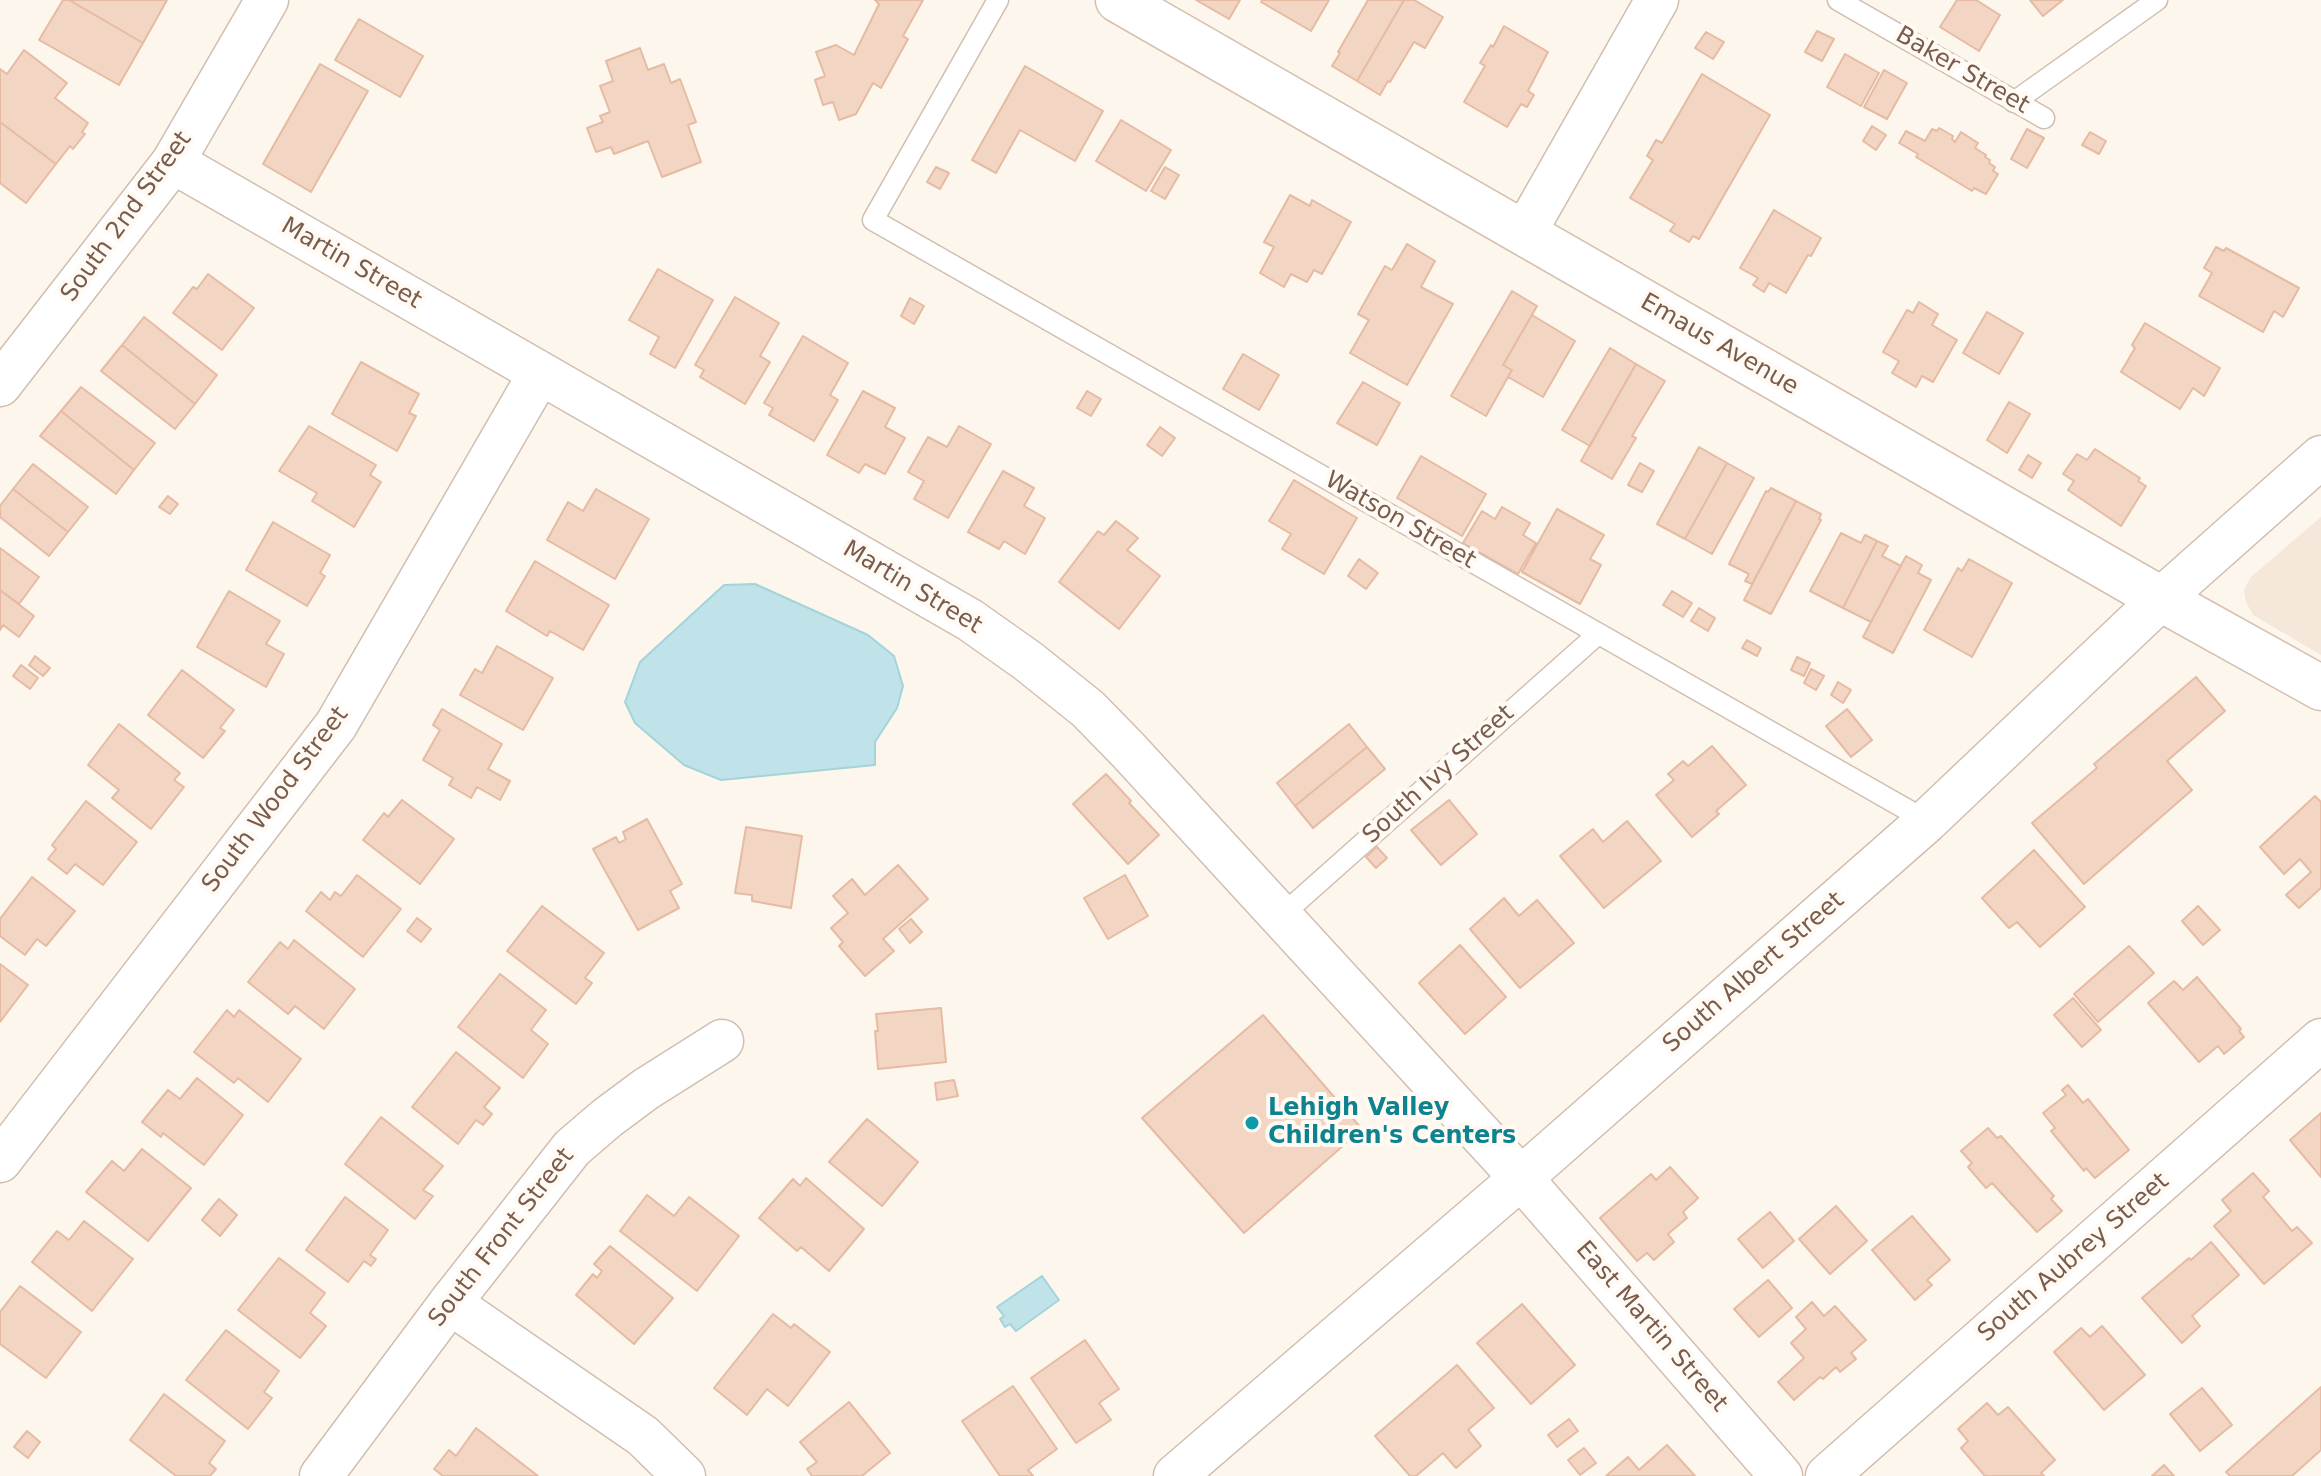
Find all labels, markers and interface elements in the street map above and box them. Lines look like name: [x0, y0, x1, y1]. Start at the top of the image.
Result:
street label: Baker Street: [1890, 21, 2034, 121]
street label: South 2nd Street: [55, 126, 199, 308]
street label: Martin Street: [276, 212, 426, 316]
street label: Emaus Avenue: [1635, 288, 1803, 402]
street label: Watson Street: [1320, 466, 1480, 576]
street label: Martin Street: [837, 535, 987, 641]
street label: South Ivy Street: [1357, 700, 1521, 850]
street label: South Wood Street: [197, 702, 355, 898]
street label: South Albert Street: [1658, 887, 1850, 1059]
place label: Lehigh Valley Children's Centers: [1268, 1095, 1516, 1151]
marker: Lehigh Valley Children's Centers: [1243, 1114, 1261, 1132]
street label: South Front Street: [423, 1143, 581, 1333]
street label: South Aubrey Street: [1973, 1167, 2175, 1349]
street label: East Martin Street: [1569, 1236, 1733, 1418]

